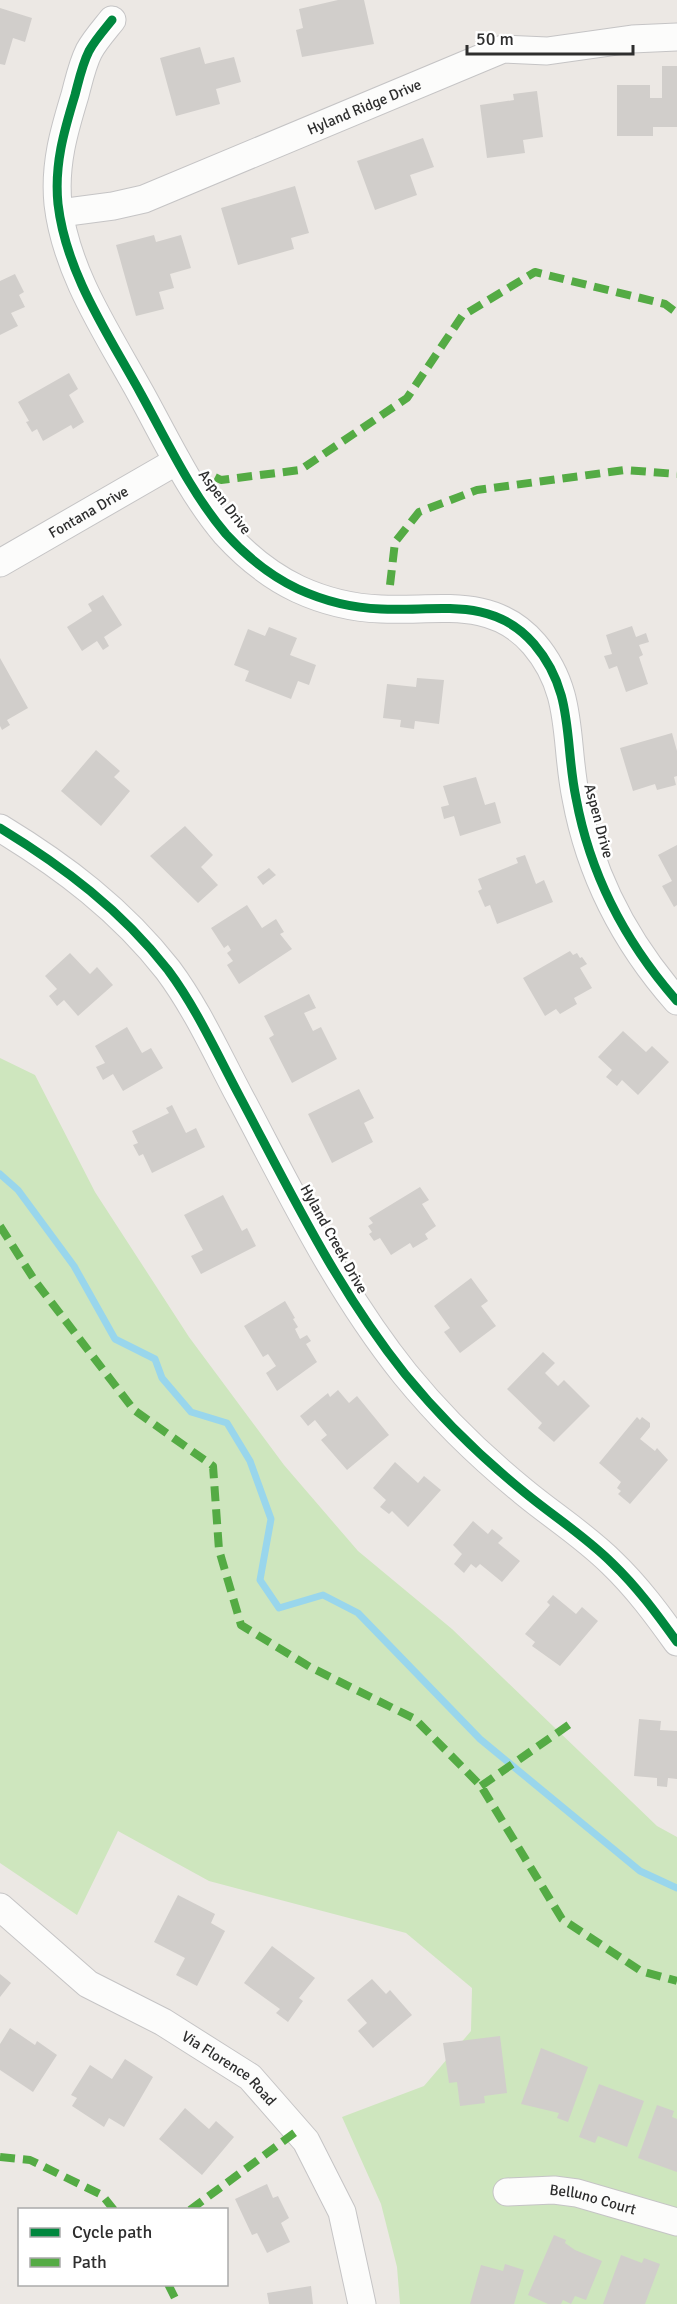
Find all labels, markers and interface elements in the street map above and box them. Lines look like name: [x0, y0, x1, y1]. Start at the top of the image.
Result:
scale bar: [467, 18, 634, 56]
text: 50 m: [476, 28, 514, 50]
street label: Hyland Ridge Drive: [305, 75, 424, 139]
street label: Aspen Drive: [195, 466, 255, 538]
street label: Fontana Drive: [45, 482, 131, 542]
street label: Aspen Drive: [580, 782, 618, 860]
street label: Hyland Creek Drive: [296, 1181, 372, 1297]
street label: Via Florence Road: [178, 2027, 280, 2110]
street label: Belluno Court: [548, 2181, 638, 2219]
legend: [18, 2208, 228, 2286]
text: Cycle path: [72, 2221, 152, 2243]
text: Path: [72, 2251, 107, 2273]

